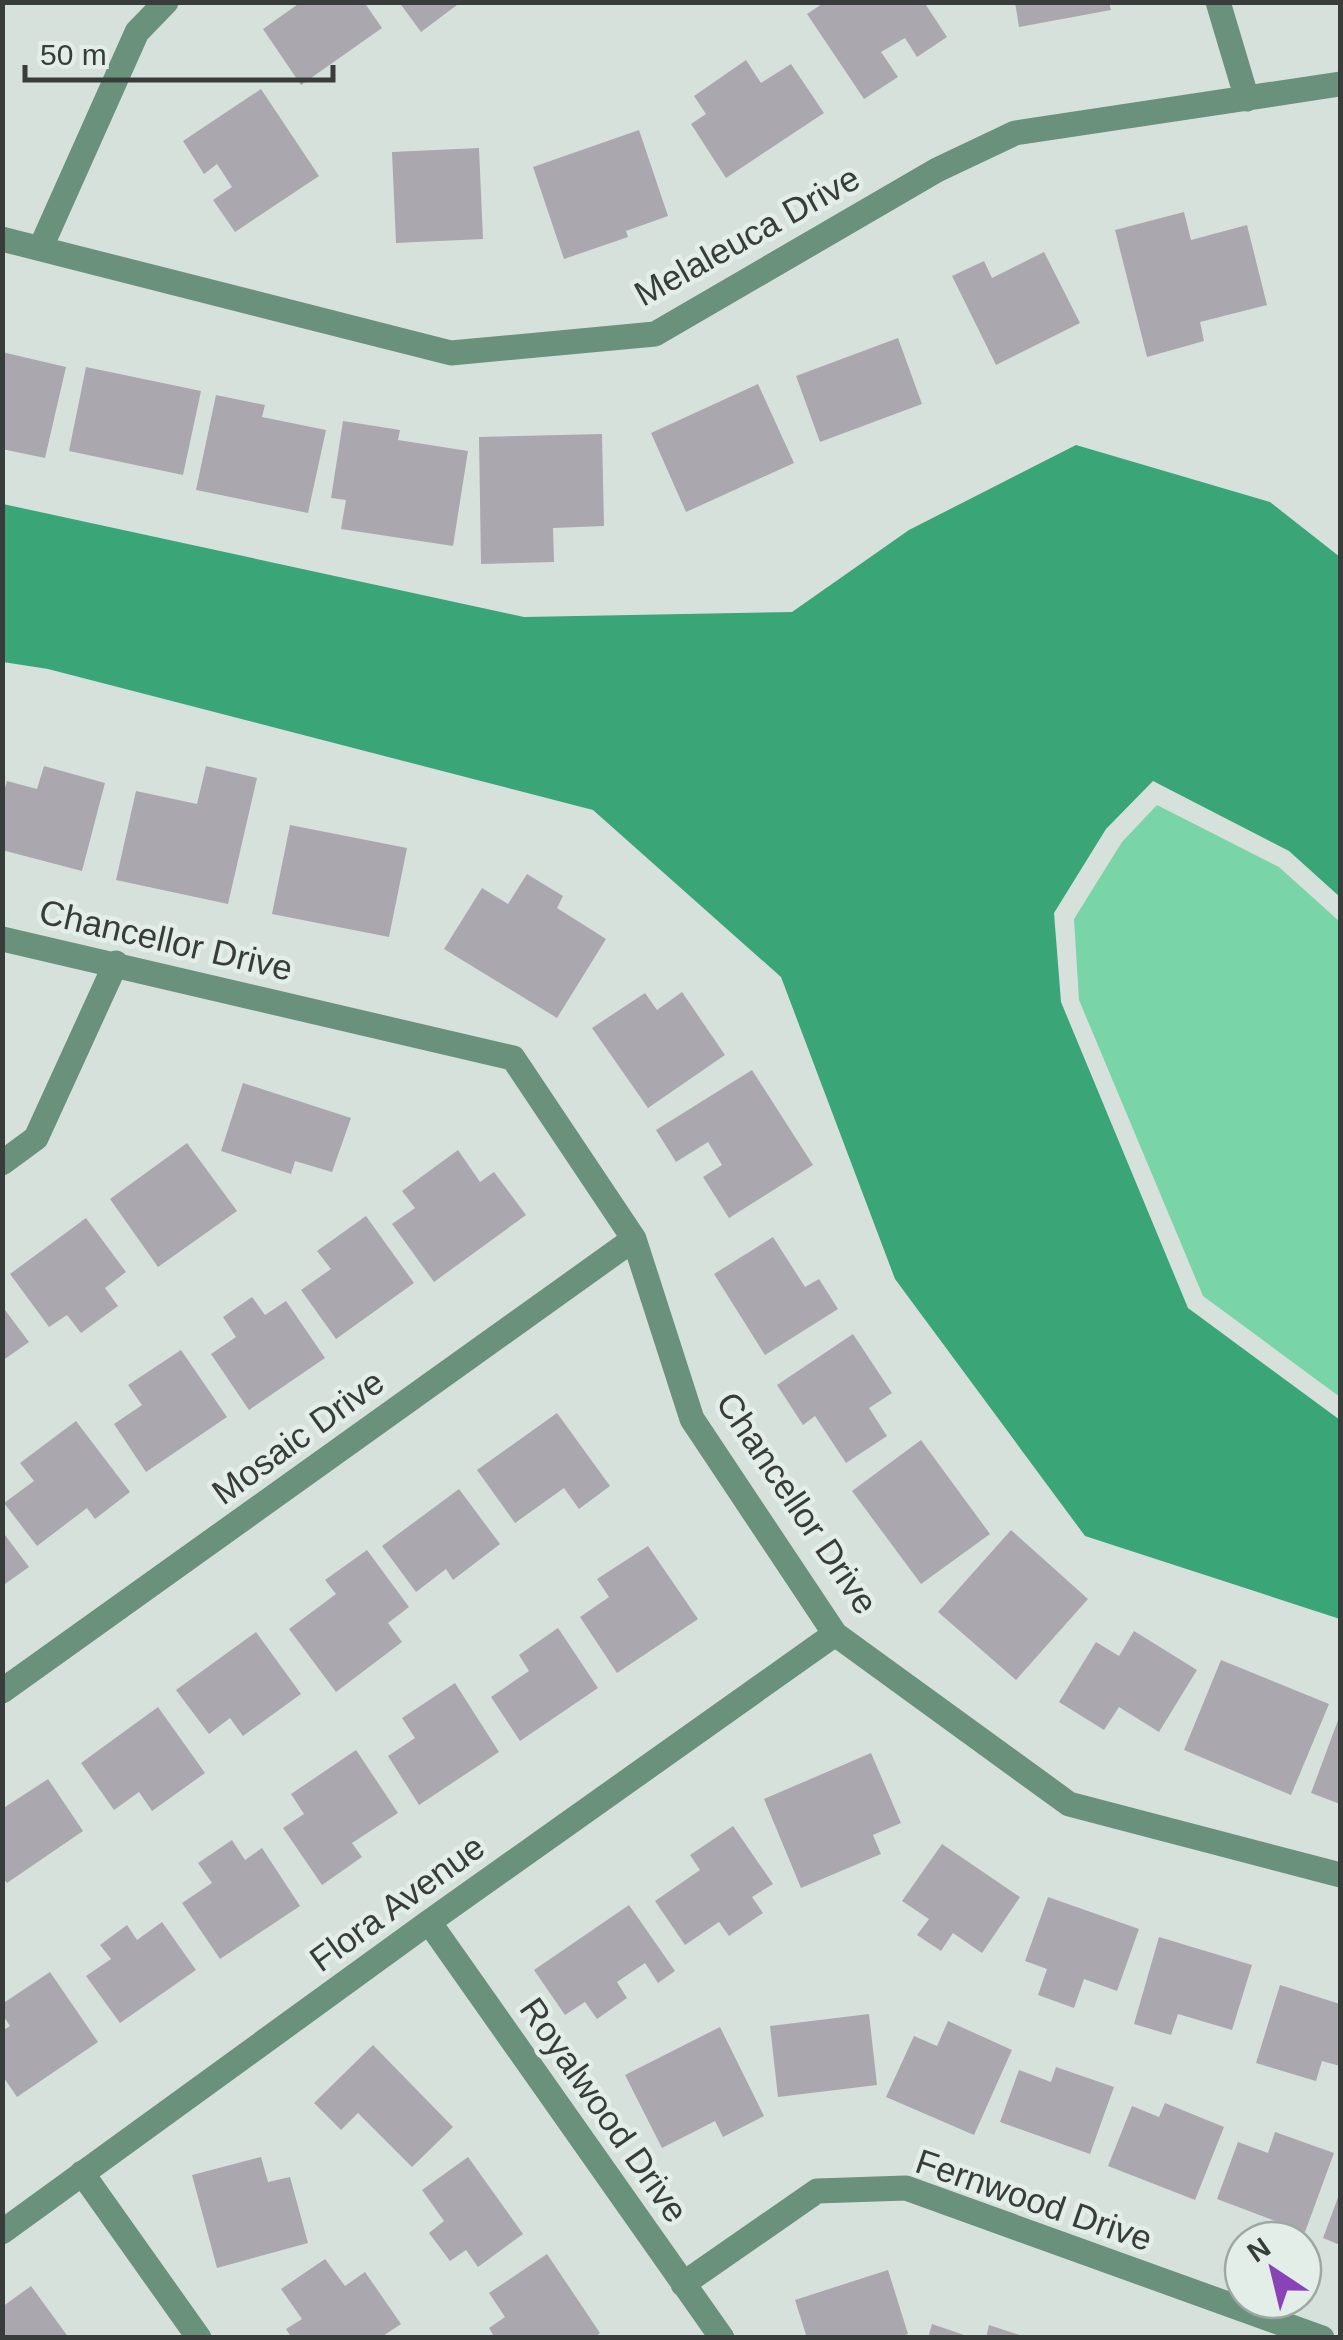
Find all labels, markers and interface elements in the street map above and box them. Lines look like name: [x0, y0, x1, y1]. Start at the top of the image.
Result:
scale bar: [25, 20, 332, 82]
text: 50 m: [40, 38, 107, 71]
street label: Melaleuca Drive: [628, 158, 866, 313]
street label: Chancellor Drive: [36, 891, 297, 988]
street label: Mosaic Drive: [204, 1361, 391, 1512]
street label: Chancellor Drive: [709, 1385, 886, 1621]
street label: Flora Avenue: [302, 1826, 491, 1979]
street label: Royalwood Drive: [513, 1990, 696, 2229]
street label: Fernwood Drive: [911, 2141, 1157, 2258]
north arrow: [1223, 2220, 1323, 2320]
text: N: [1242, 2231, 1276, 2268]

